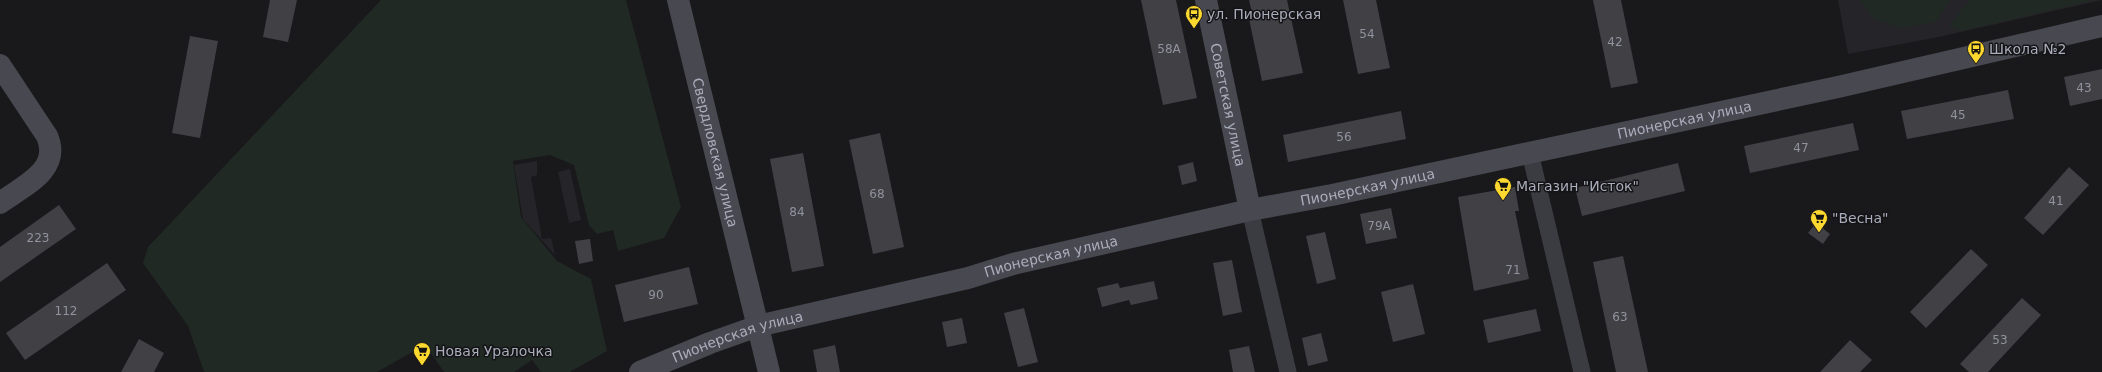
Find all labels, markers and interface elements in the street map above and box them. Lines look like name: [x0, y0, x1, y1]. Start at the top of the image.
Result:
bus stop icon: ул. Пионерская: [1184, 4, 1204, 29]
place label: ул. Пионерская: [1207, 6, 1321, 22]
house number: 54: [1359, 27, 1375, 41]
house number: 42: [1607, 35, 1623, 49]
bus stop icon: Школа №2: [1966, 39, 1986, 64]
place label: Школа №2: [1989, 41, 2066, 57]
house number: 58А: [1157, 42, 1182, 56]
street label: Советская улица: [1207, 42, 1249, 168]
street label: Свердловская улица: [689, 76, 741, 229]
house number: 43: [2076, 81, 2092, 95]
street label: Пионерская улица: [1616, 98, 1753, 142]
house number: 45: [1950, 108, 1966, 122]
house number: 56: [1336, 130, 1352, 144]
house number: 47: [1793, 141, 1809, 155]
street label: Пионерская улица: [1299, 165, 1436, 209]
supermarket icon: Магазин "Исток": [1493, 176, 1513, 201]
place label: Магазин "Исток": [1516, 178, 1639, 194]
house number: 68: [869, 187, 885, 201]
house number: 41: [2048, 194, 2064, 208]
house number: 84: [789, 205, 805, 219]
supermarket icon: "Весна": [1809, 208, 1829, 233]
place label: "Весна": [1832, 210, 1889, 226]
house number: 79А: [1367, 219, 1392, 233]
house number: 223: [27, 231, 49, 245]
street label: Пионерская улица: [982, 232, 1119, 280]
house number: 71: [1505, 263, 1521, 277]
house number: 90: [648, 288, 664, 302]
house number: 112: [55, 304, 77, 318]
street label: Пионерская улица: [670, 308, 804, 366]
house number: 63: [1612, 310, 1628, 324]
house number: 53: [1992, 333, 2008, 347]
supermarket icon: Новая Уралочка: [412, 341, 432, 366]
place label: Новая Уралочка: [435, 343, 553, 359]

